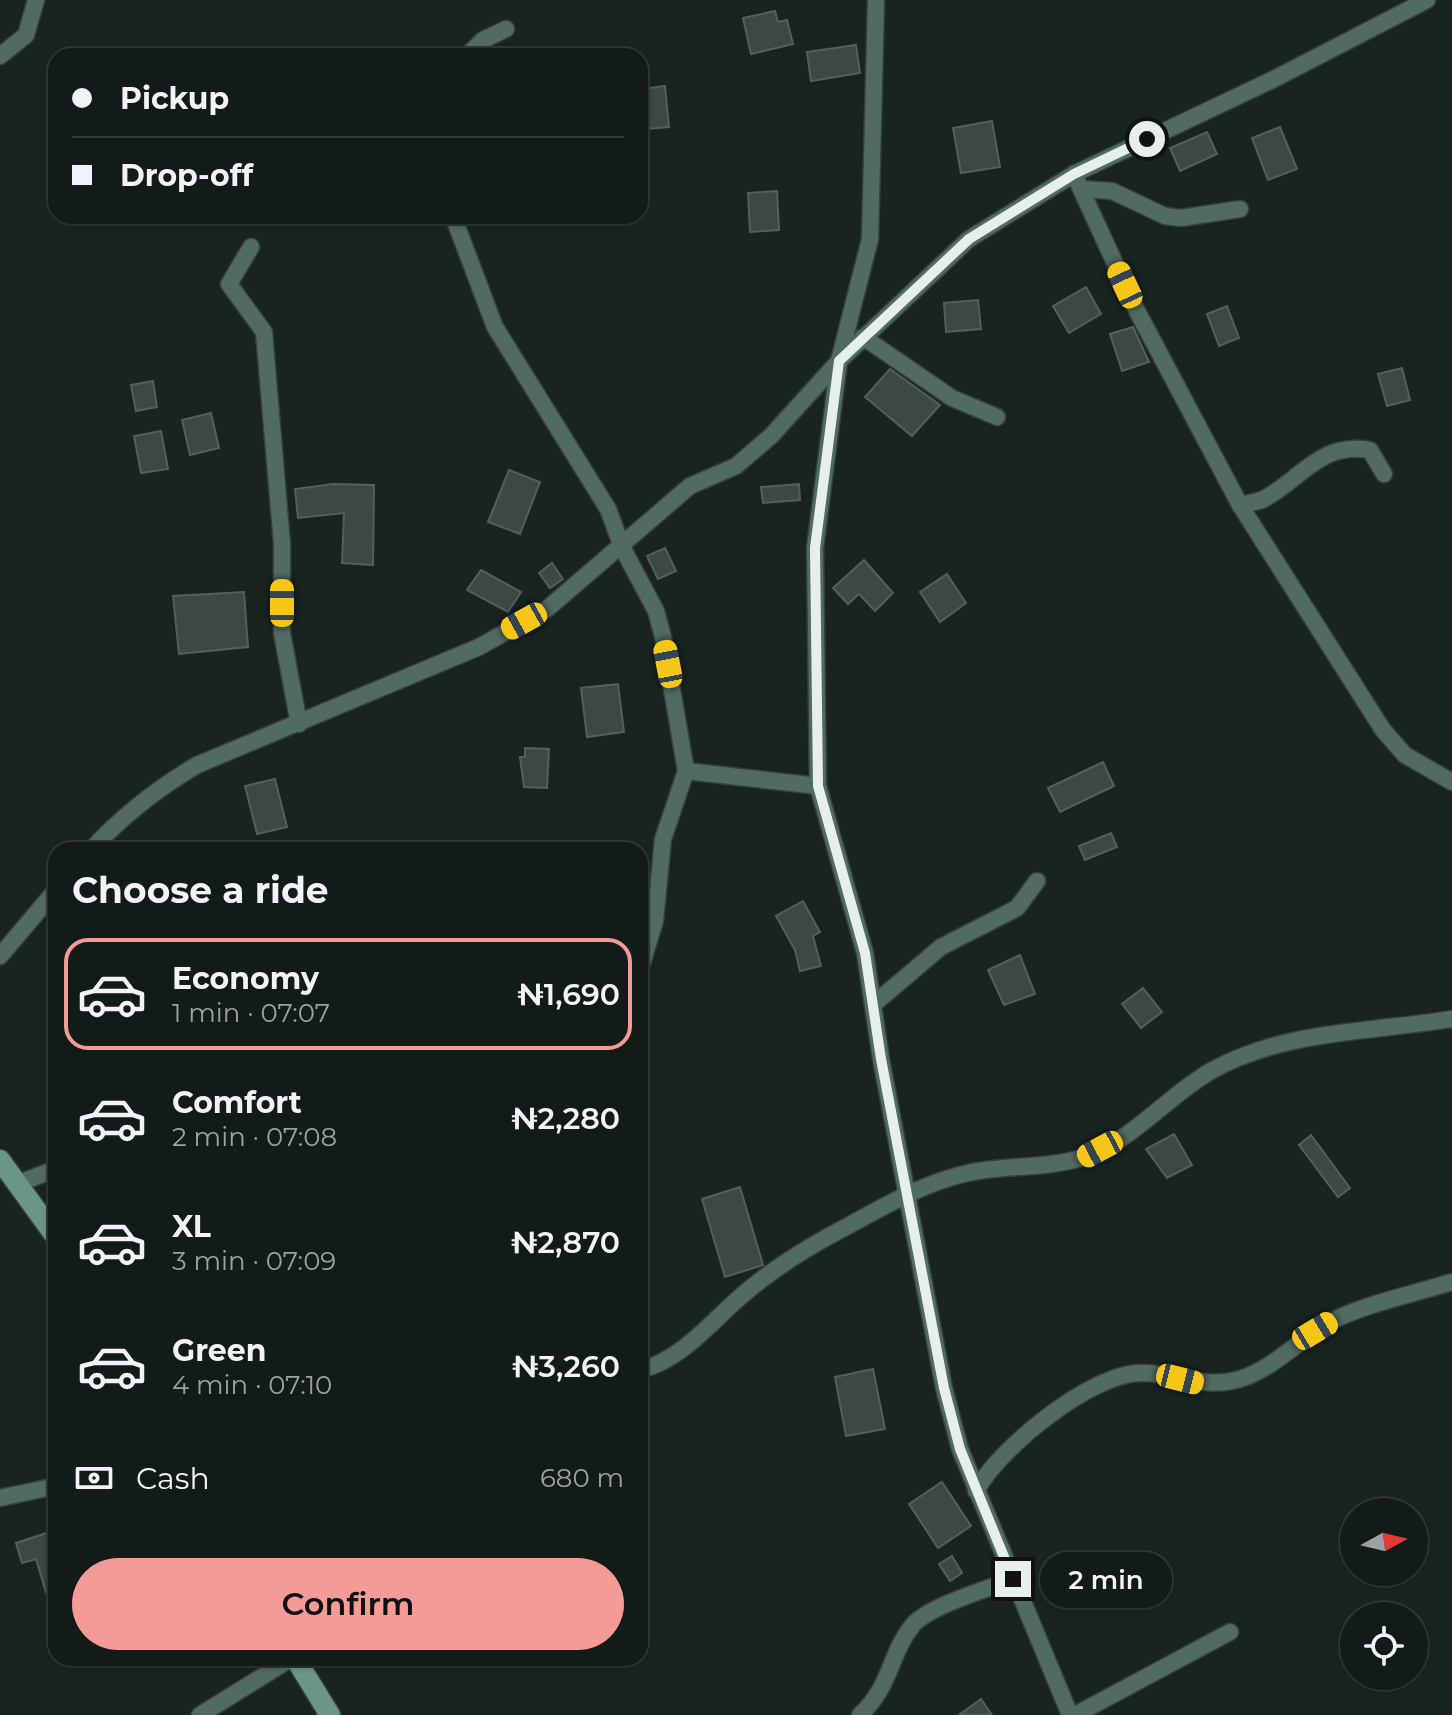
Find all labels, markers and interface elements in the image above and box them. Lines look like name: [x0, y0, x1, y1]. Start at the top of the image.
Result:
text: Pickup: [120, 80, 229, 117]
route start: [1129, 121, 1165, 157]
text: Drop-off: [120, 157, 253, 194]
car: [1104, 258, 1146, 312]
car: [270, 579, 294, 627]
car: [497, 599, 551, 643]
car: [652, 638, 684, 690]
text: Choose a ride: [72, 868, 329, 912]
icon: car: [76, 958, 148, 1030]
text: Economy: [172, 960, 319, 997]
text: ₦1,690: [517, 976, 620, 1013]
text: 1 min · 07:07: [172, 997, 330, 1029]
icon: car: [76, 1082, 148, 1154]
text: Comfort: [172, 1084, 302, 1121]
text: ₦2,280: [511, 1100, 620, 1137]
text: 2 min · 07:08: [172, 1121, 337, 1153]
car: [1073, 1127, 1127, 1171]
icon: car: [76, 1206, 148, 1278]
text: XL: [172, 1208, 211, 1245]
text: ₦2,870: [511, 1224, 620, 1261]
text: 3 min · 07:09: [172, 1245, 336, 1277]
car: [1288, 1308, 1342, 1354]
icon: car: [76, 1330, 148, 1402]
text: Green: [172, 1332, 266, 1369]
text: ₦3,260: [512, 1348, 620, 1385]
car: [1154, 1362, 1206, 1396]
text: 4 min · 07:10: [172, 1369, 332, 1401]
icon: cash: [72, 1456, 116, 1500]
text: Cash: [136, 1460, 210, 1497]
text: 680 m: [540, 1462, 624, 1494]
north arrow: [1340, 1498, 1428, 1586]
map controls: [1340, 1498, 1428, 1690]
callout: 2 min: [1041, 1551, 1173, 1607]
button: Confirm: [72, 1558, 624, 1650]
route end: [995, 1561, 1031, 1597]
text: 2 min: [1068, 1564, 1144, 1596]
button: locate: [1340, 1602, 1428, 1690]

